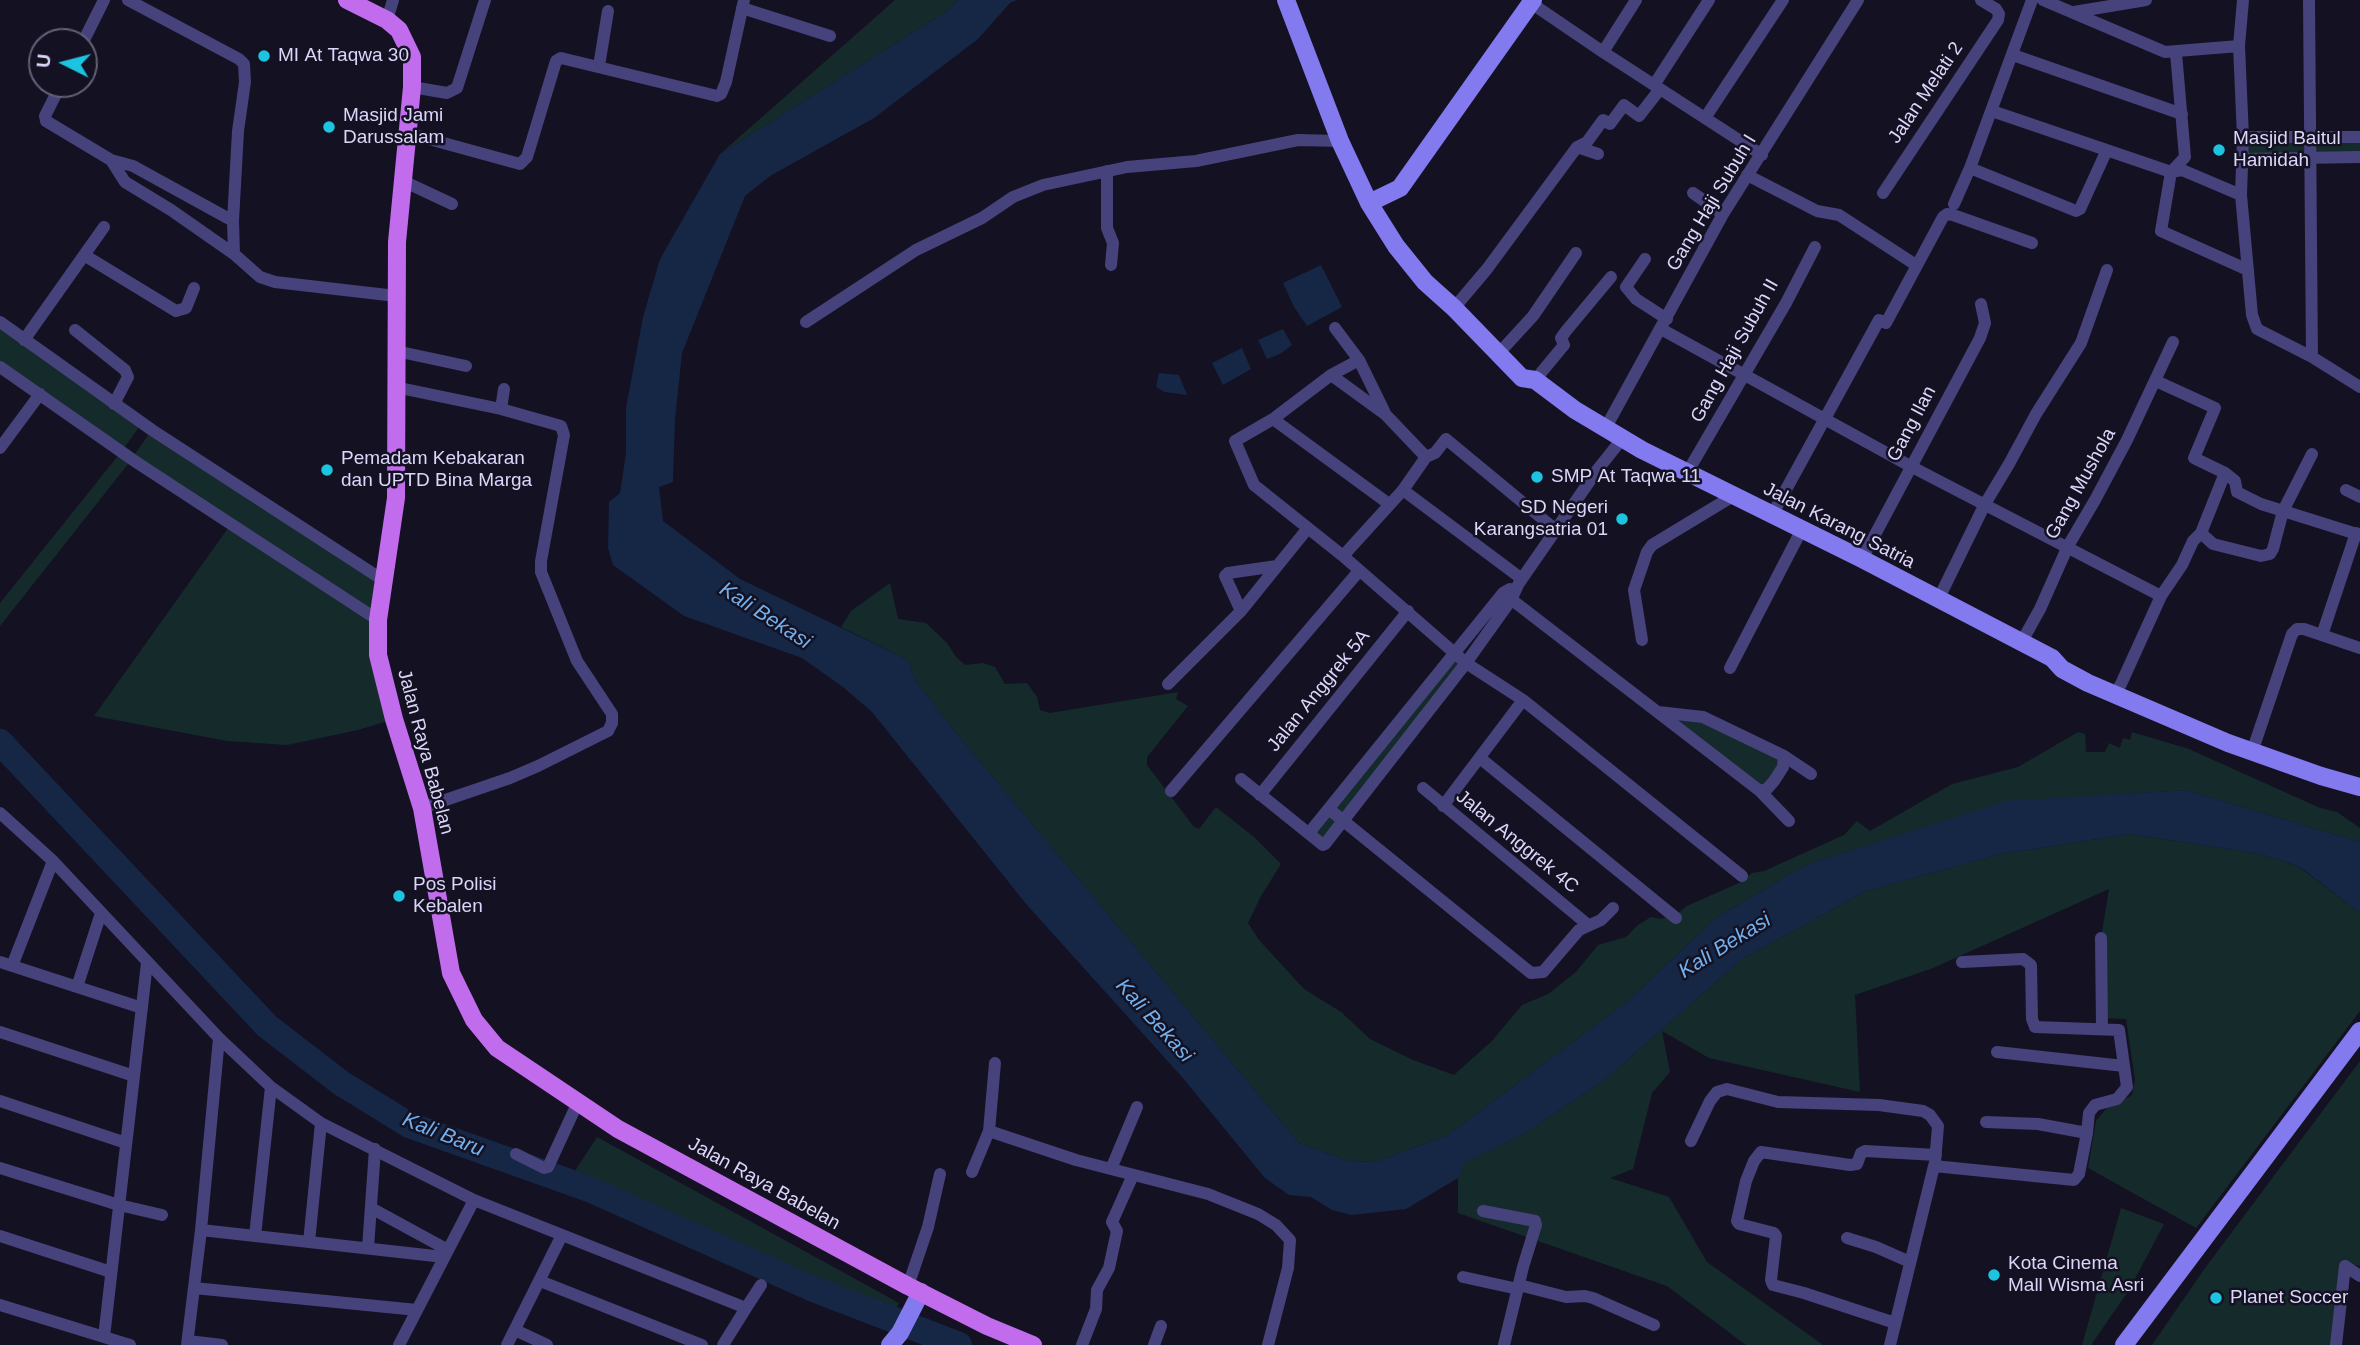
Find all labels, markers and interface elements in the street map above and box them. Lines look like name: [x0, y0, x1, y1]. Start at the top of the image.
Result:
north arrow: [28, 28, 98, 98]
street label: Jalan Melati 2: [1884, 38, 1968, 148]
place label: MI At Taqwa 30: [278, 45, 409, 67]
marker: MI At Taqwa 30: [256, 48, 272, 64]
text: U: [32, 53, 55, 69]
place label: Masjid Jami Darussalam: [343, 105, 444, 149]
marker: Masjid Jami Darussalam: [321, 119, 337, 135]
place label: Masjid Baitul Hamidah: [2233, 128, 2341, 172]
street label: Gang Haji Subuh I: [1662, 131, 1762, 275]
marker: Masjid Baitul Hamidah: [2211, 142, 2227, 158]
street label: Gang Haji Subuh II: [1686, 275, 1784, 427]
street label: Gang Ilan: [1883, 382, 1941, 466]
street label: Gang Mushola: [2041, 424, 2121, 544]
place label: Pemadam Kebakaran dan UPTD Bina Marga: [341, 448, 532, 492]
marker: Pemadam Kebakaran dan UPTD Bina Marga: [319, 462, 335, 478]
place label: SMP At Taqwa 11: [1551, 466, 1701, 488]
marker: SMP At Taqwa 11: [1529, 469, 1545, 485]
street label: Jalan Karang Satria: [1759, 478, 1919, 574]
place label: SD Negeri Karangsatria 01: [1474, 497, 1608, 541]
marker: SD Negeri Karangsatria 01: [1614, 511, 1630, 527]
water label: Kali Bekasi: [715, 577, 815, 655]
street label: Jalan Anggrek 5A: [1263, 626, 1375, 756]
street label: Jalan Raya Babelan: [392, 667, 458, 837]
street label: Jalan Anggrek 4C: [1451, 786, 1583, 898]
place label: Pos Polisi Kebalen: [413, 874, 496, 918]
marker: Pos Polisi Kebalen: [391, 888, 407, 904]
water label: Kali Bekasi: [1674, 908, 1776, 984]
water label: Kali Bekasi: [1110, 974, 1198, 1068]
water label: Kali Baru: [399, 1107, 487, 1163]
street label: Jalan Raya Babelan: [684, 1133, 844, 1235]
place label: Kota Cinema Mall Wisma Asri: [2008, 1253, 2144, 1297]
marker: Kota Cinema Mall Wisma Asri: [1986, 1267, 2002, 1283]
place label: Planet Soccer: [2230, 1287, 2348, 1309]
marker: Planet Soccer: [2208, 1290, 2224, 1306]

